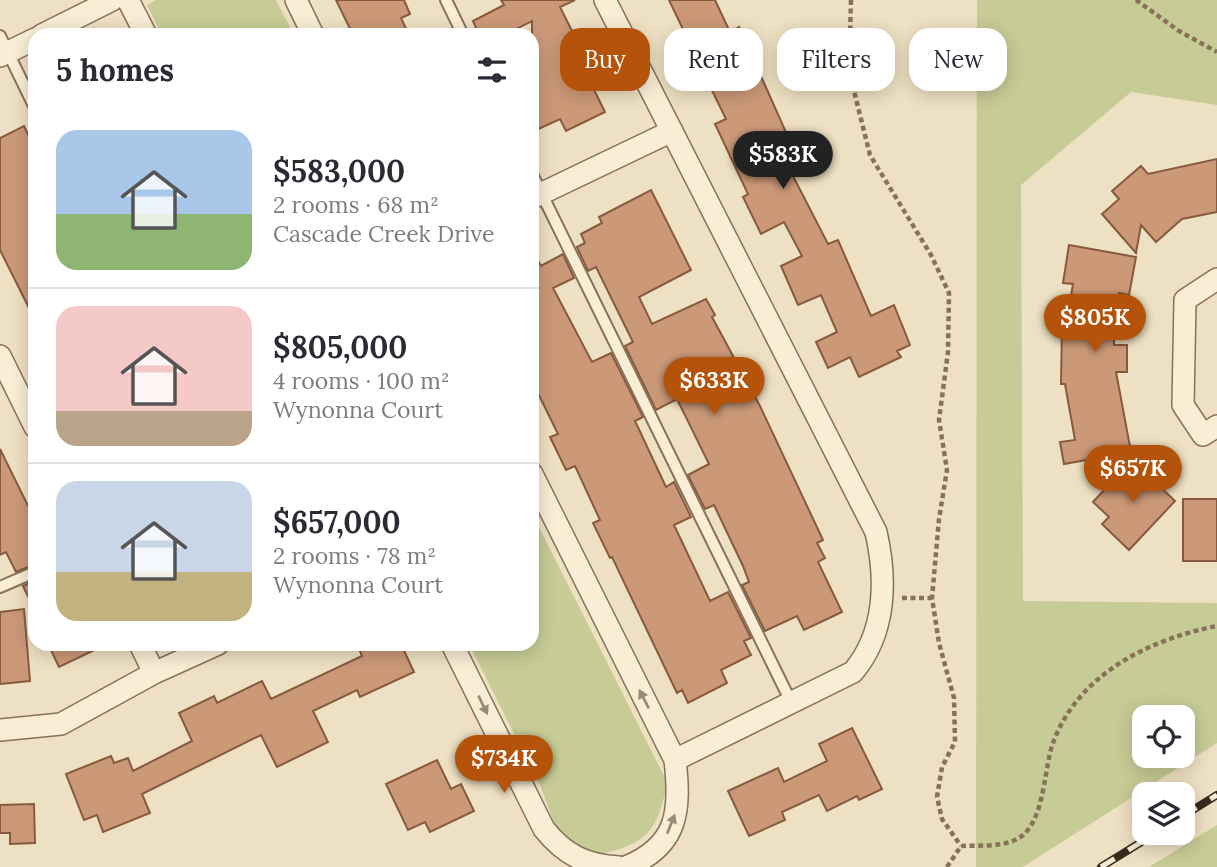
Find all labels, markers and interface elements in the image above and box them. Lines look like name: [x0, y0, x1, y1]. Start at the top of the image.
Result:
chip: Buy: [560, 28, 650, 91]
chip: Rent: [664, 28, 763, 91]
chip: Filters: [777, 28, 895, 91]
chip: New: [909, 28, 1007, 91]
text: 5 homes: [56, 51, 174, 89]
icon: filters: [473, 51, 511, 89]
pin: $583K: [734, 132, 832, 191]
text: $583K: [749, 139, 817, 168]
text: $583,000: [273, 152, 405, 190]
icon: home: [112, 158, 196, 242]
text: 2 rooms · 68 m²: [273, 190, 439, 219]
text: Cascade Creek Drive: [273, 219, 495, 248]
pin: $805K: [1046, 294, 1144, 354]
text: $805K: [1060, 302, 1130, 331]
text: $805,000: [273, 328, 407, 366]
icon: home: [112, 334, 196, 418]
pin: $633K: [665, 358, 763, 417]
text: $633K: [680, 365, 748, 394]
text: 4 rooms · 100 m²: [273, 366, 450, 395]
text: Wynonna Court: [273, 395, 443, 424]
pin: $657K: [1084, 446, 1182, 505]
text: $657K: [1100, 453, 1166, 482]
text: $657,000: [273, 503, 401, 541]
icon: home: [112, 509, 196, 593]
text: 2 rooms · 78 m²: [273, 541, 436, 570]
text: Wynonna Court: [273, 570, 443, 599]
one-way arrow: [639, 689, 650, 709]
one-way arrow: [477, 695, 488, 715]
map controls: [1132, 705, 1195, 845]
button: locate: [1132, 705, 1195, 768]
pin: $734K: [455, 736, 553, 795]
text: $734K: [471, 743, 537, 772]
button: layers: [1132, 782, 1195, 845]
one-way arrow: [665, 813, 676, 834]

